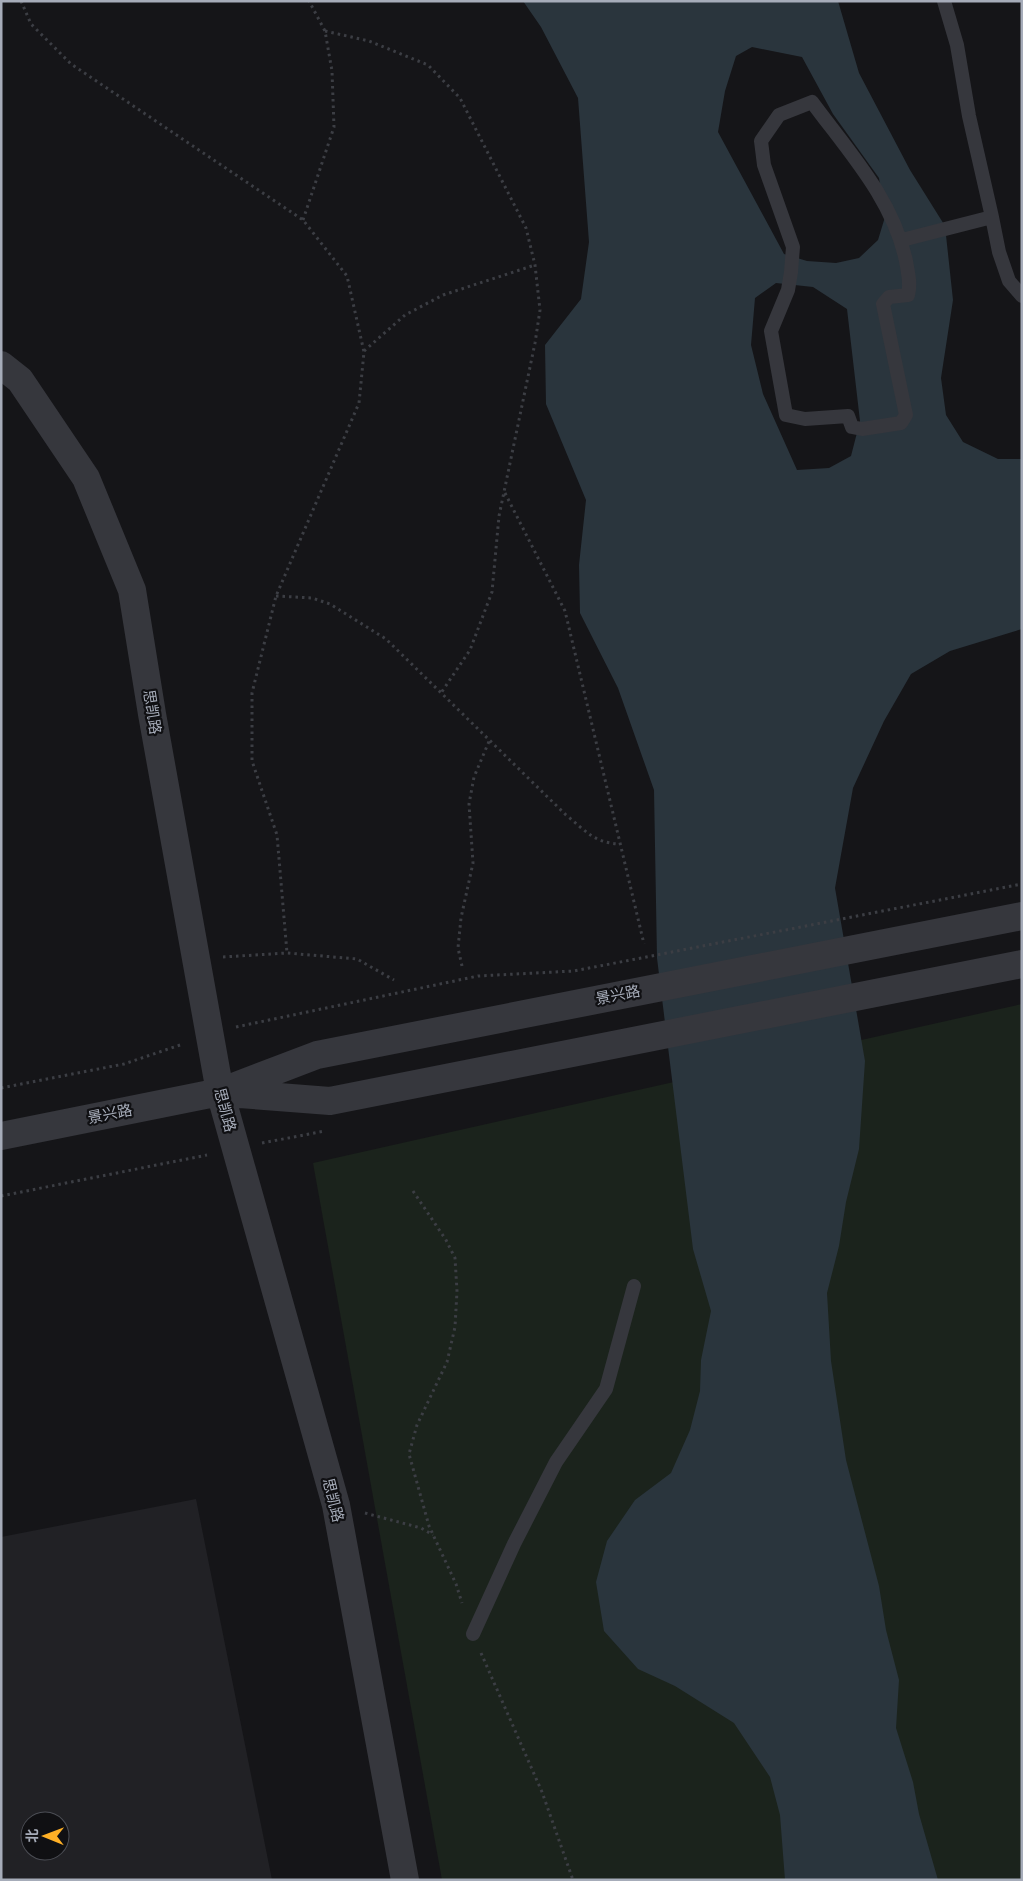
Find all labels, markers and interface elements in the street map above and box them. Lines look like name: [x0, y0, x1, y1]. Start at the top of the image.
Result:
street label: 思凯路: [140, 688, 164, 736]
street label: 景兴路: [594, 982, 642, 1008]
street label: 思凯路: [210, 1086, 240, 1134]
street label: 景兴路: [86, 1101, 134, 1127]
street label: 思凯路: [319, 1476, 347, 1524]
north arrow: [20, 1811, 70, 1861]
text: 北: [24, 1829, 40, 1843]

